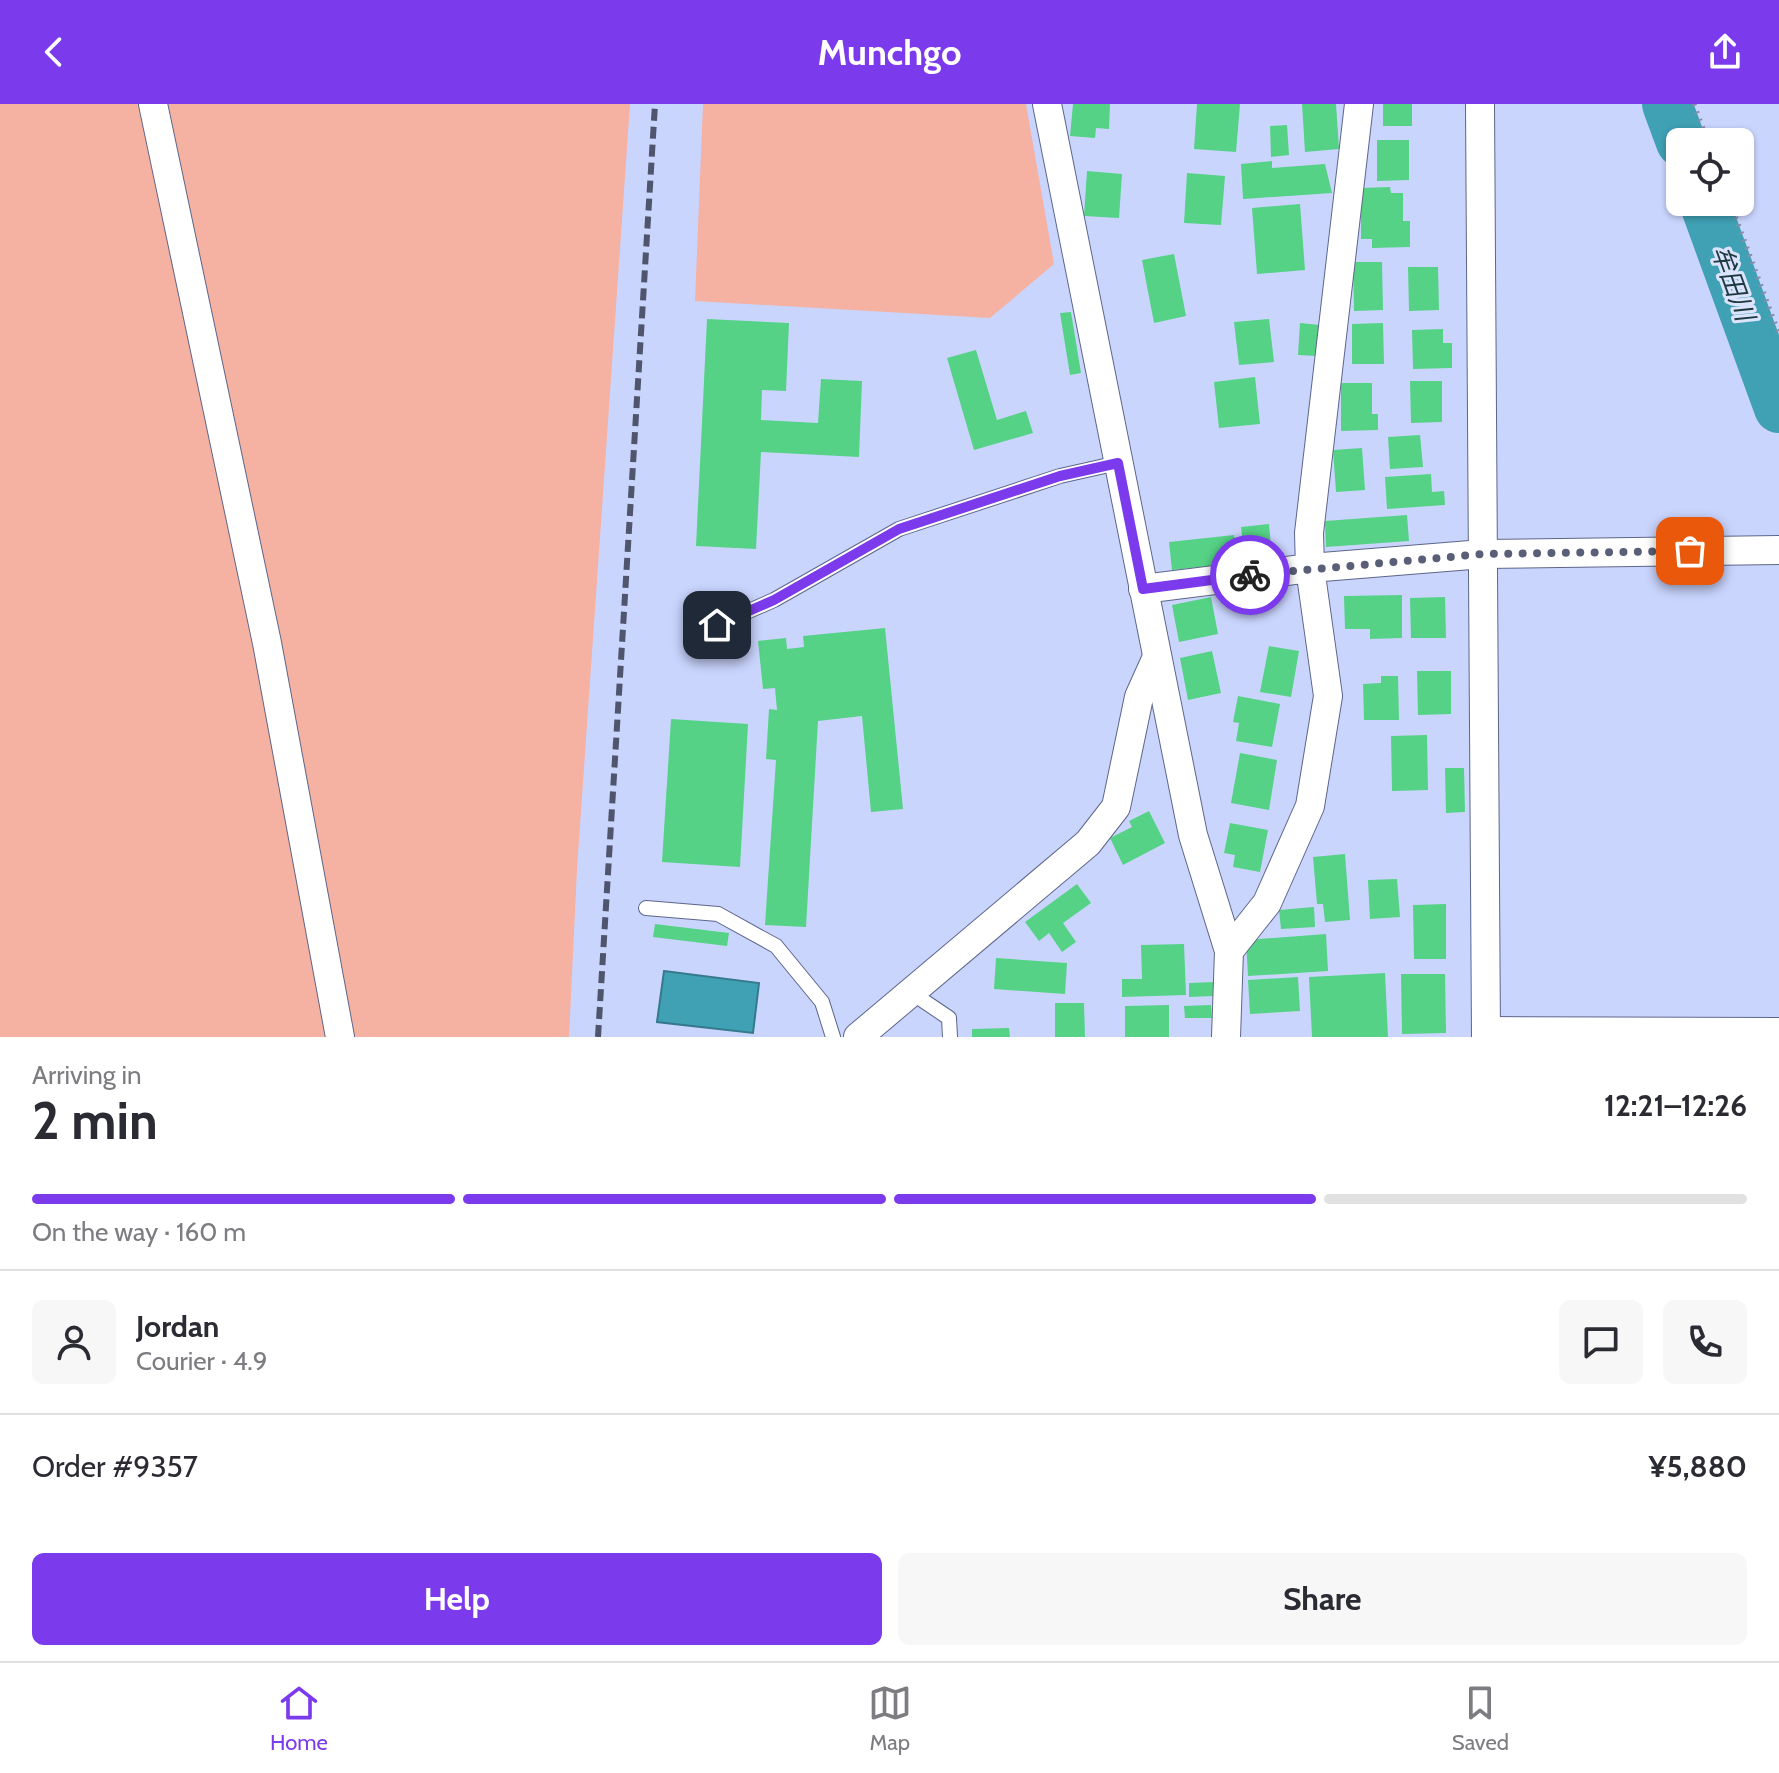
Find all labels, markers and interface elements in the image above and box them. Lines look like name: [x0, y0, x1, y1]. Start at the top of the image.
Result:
icon: back: [32, 30, 76, 74]
text: Munchgo: [818, 30, 961, 74]
icon: share: [1703, 30, 1747, 74]
map controls: [1666, 128, 1754, 216]
button: locate: [1666, 128, 1754, 216]
water label: 牟田川: [1705, 241, 1762, 328]
pin: [1656, 517, 1724, 585]
icon: bag: [1668, 529, 1712, 573]
courier: [1210, 535, 1290, 615]
icon: bike: [1228, 553, 1272, 597]
pin: [683, 591, 751, 659]
icon: home: [695, 603, 739, 647]
text: Arriving in: [32, 1059, 142, 1091]
text: 12:21–12:26: [1604, 1087, 1747, 1124]
text: 2 min: [32, 1089, 158, 1152]
text: On the way · 160 m: [32, 1216, 246, 1248]
button: person: [32, 1300, 116, 1384]
button: chat: [1559, 1300, 1643, 1384]
button: phone: [1663, 1300, 1747, 1384]
text: Jordan: [136, 1308, 219, 1345]
text: Courier · 4.9: [136, 1345, 268, 1377]
text: Order #9357: [32, 1448, 198, 1485]
text: ¥5,880: [1648, 1448, 1747, 1485]
button: Help: [32, 1553, 882, 1645]
button: Share: [898, 1553, 1747, 1645]
tab: Home: [270, 1681, 328, 1756]
tab: Map: [868, 1681, 912, 1756]
tab: Saved: [1452, 1681, 1509, 1756]

